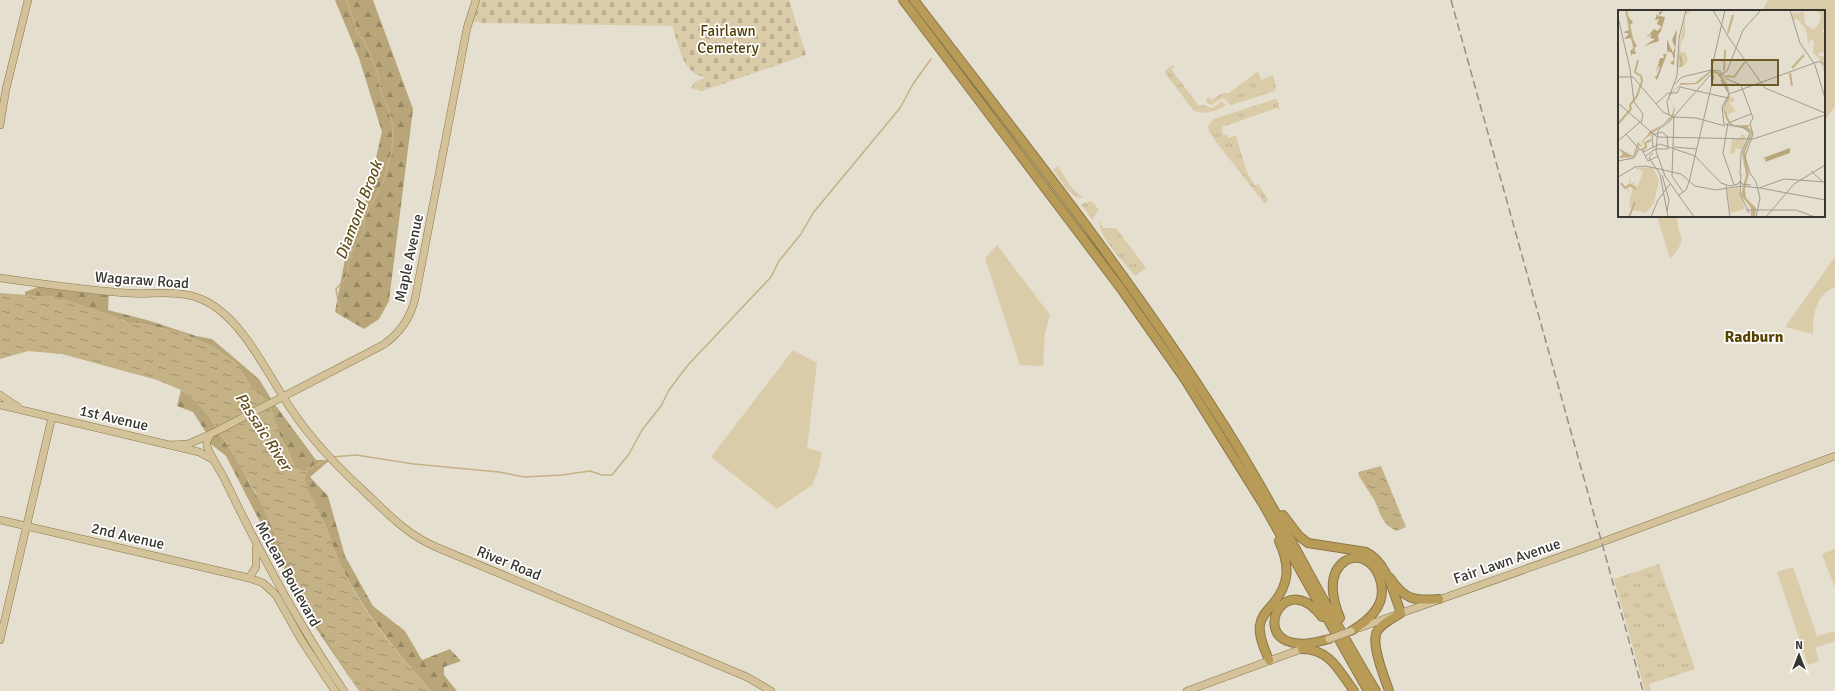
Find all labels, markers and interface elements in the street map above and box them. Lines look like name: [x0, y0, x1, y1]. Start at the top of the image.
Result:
inset map: [1618, 10, 1825, 217]
park label: Fairlawn Cemetery: [697, 22, 759, 57]
water label: Diamond Brook: [331, 156, 388, 263]
street label: Maple Avenue: [391, 212, 427, 304]
street label: Wagaraw Road: [94, 268, 190, 292]
district label: Radburn: [1725, 327, 1784, 347]
water label: Passaic River: [230, 389, 297, 476]
street label: 1st Avenue: [78, 401, 150, 435]
street label: McLean Boulevard: [252, 518, 324, 630]
street label: 2nd Avenue: [90, 519, 166, 553]
street label: Fair Lawn Avenue: [1451, 534, 1563, 588]
street label: River Road: [474, 542, 544, 584]
north arrow: [1779, 635, 1819, 675]
text: N: [1795, 639, 1803, 652]

